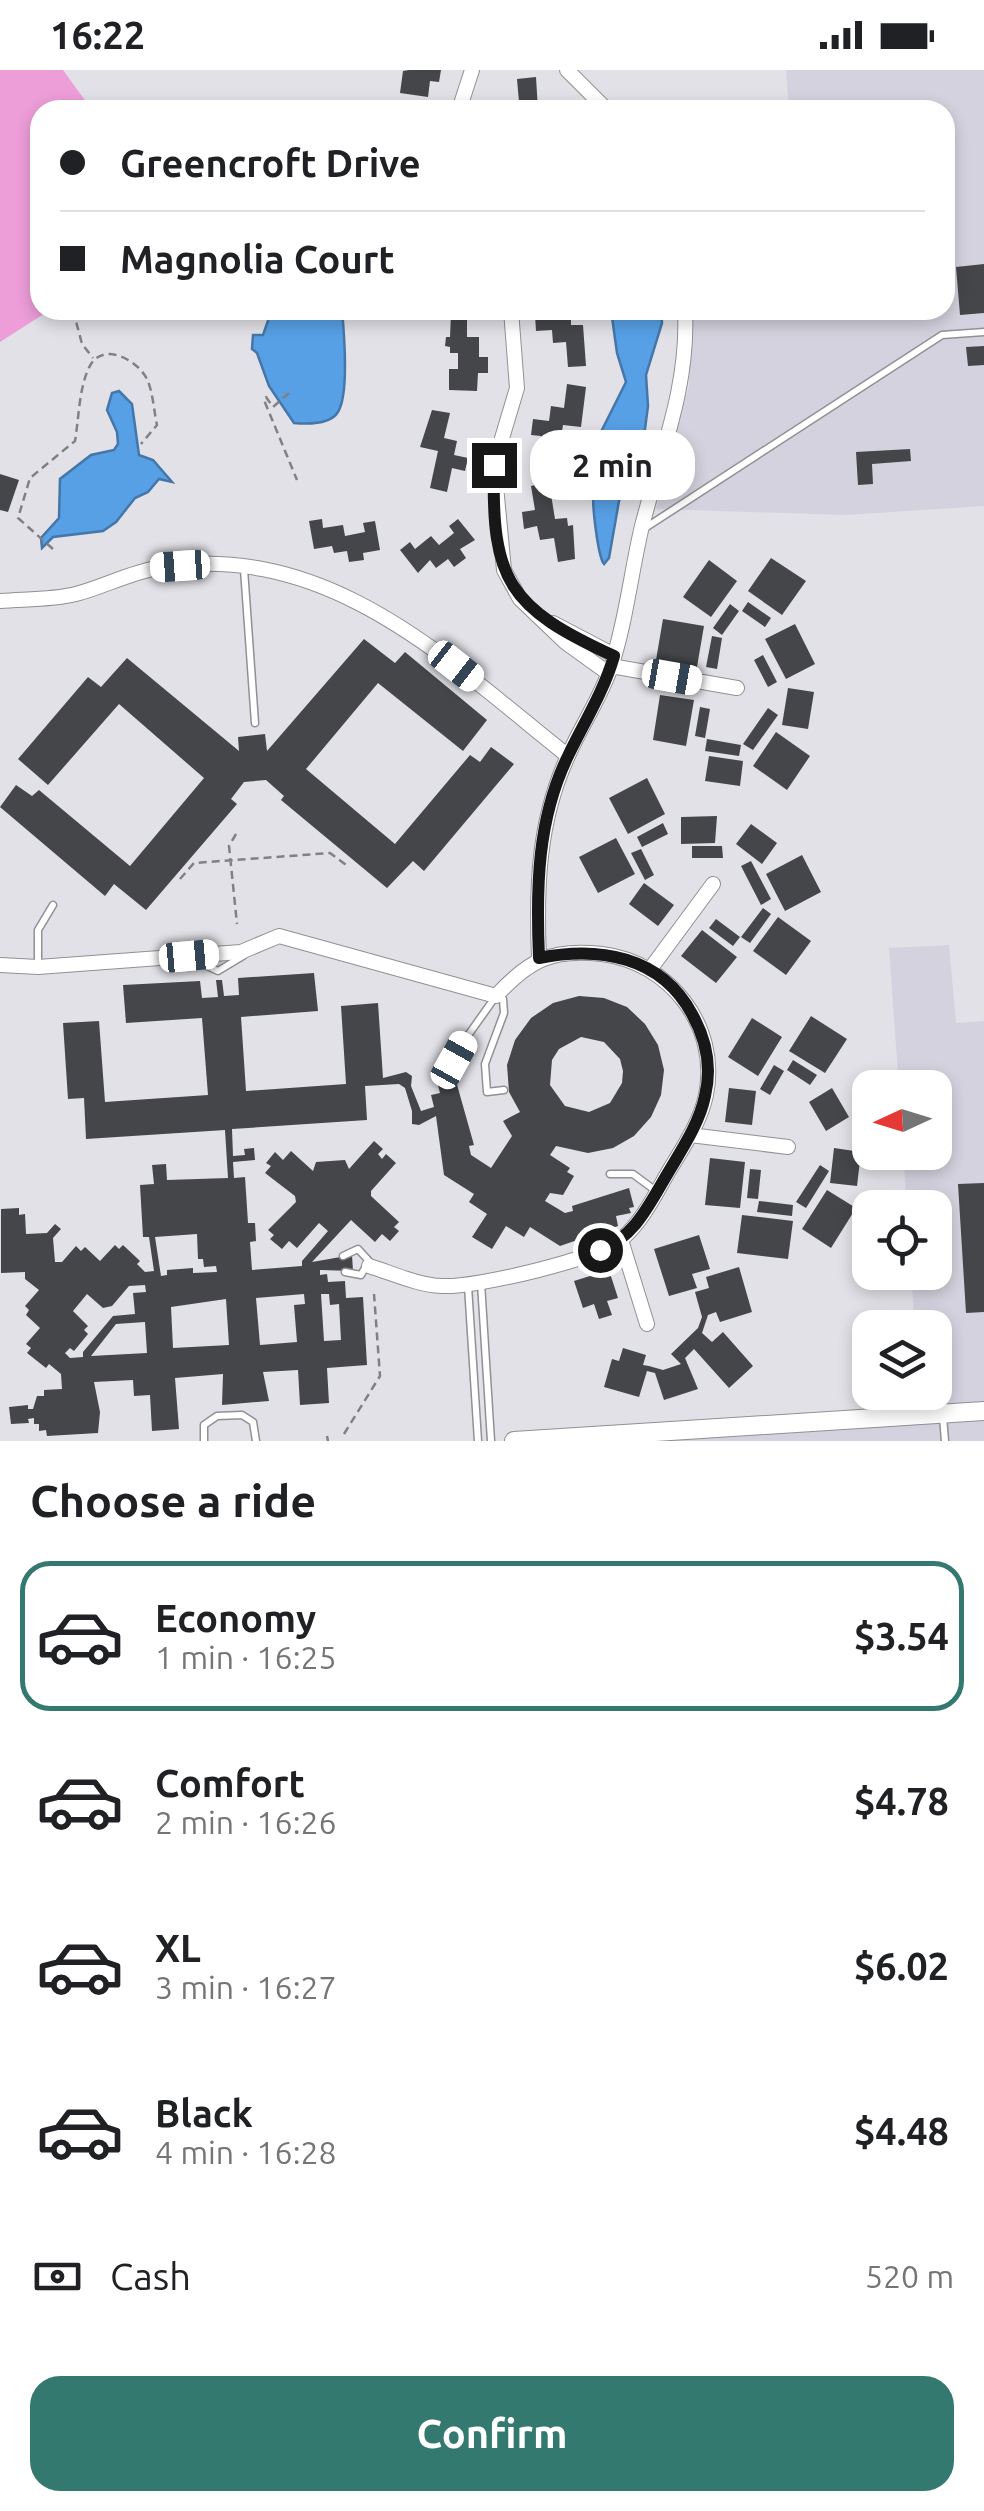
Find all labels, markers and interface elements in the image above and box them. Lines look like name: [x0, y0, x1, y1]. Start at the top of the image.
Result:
text: 16:22: [50, 14, 145, 56]
text: Greencroft Drive: [120, 142, 421, 184]
text: Magnolia Court: [120, 238, 395, 280]
callout: 2 min: [529, 430, 694, 500]
route end: [472, 443, 517, 488]
text: 2 min: [572, 447, 653, 483]
car: [149, 549, 211, 583]
car: [423, 636, 489, 696]
car: [640, 657, 704, 697]
car: [158, 938, 220, 974]
car: [426, 1026, 482, 1094]
north arrow: [852, 1070, 952, 1170]
map controls: [852, 1070, 952, 1410]
button: locate: [852, 1190, 952, 1290]
route start: [578, 1228, 623, 1273]
button: layers: [852, 1310, 952, 1410]
text: Choose a ride: [30, 1475, 316, 1526]
icon: car: [35, 1591, 125, 1681]
text: Economy: [155, 1597, 316, 1639]
text: $3.54: [854, 1615, 949, 1657]
text: 1 min · 16:25: [155, 1639, 337, 1675]
icon: car: [35, 1756, 125, 1846]
text: Comfort: [155, 1762, 305, 1804]
text: $4.78: [854, 1780, 949, 1822]
text: 2 min · 16:26: [155, 1804, 337, 1840]
icon: car: [35, 1921, 125, 2011]
text: XL: [155, 1927, 201, 1969]
text: $6.02: [854, 1945, 949, 1987]
text: 3 min · 16:27: [155, 1969, 337, 2005]
icon: car: [35, 2086, 125, 2176]
text: Black: [155, 2092, 253, 2134]
text: $4.48: [854, 2110, 949, 2152]
text: 4 min · 16:28: [155, 2134, 337, 2170]
icon: cash: [30, 2249, 85, 2304]
text: Cash: [110, 2255, 191, 2297]
text: 520 m: [865, 2258, 954, 2294]
button: Confirm: [30, 2376, 954, 2491]

